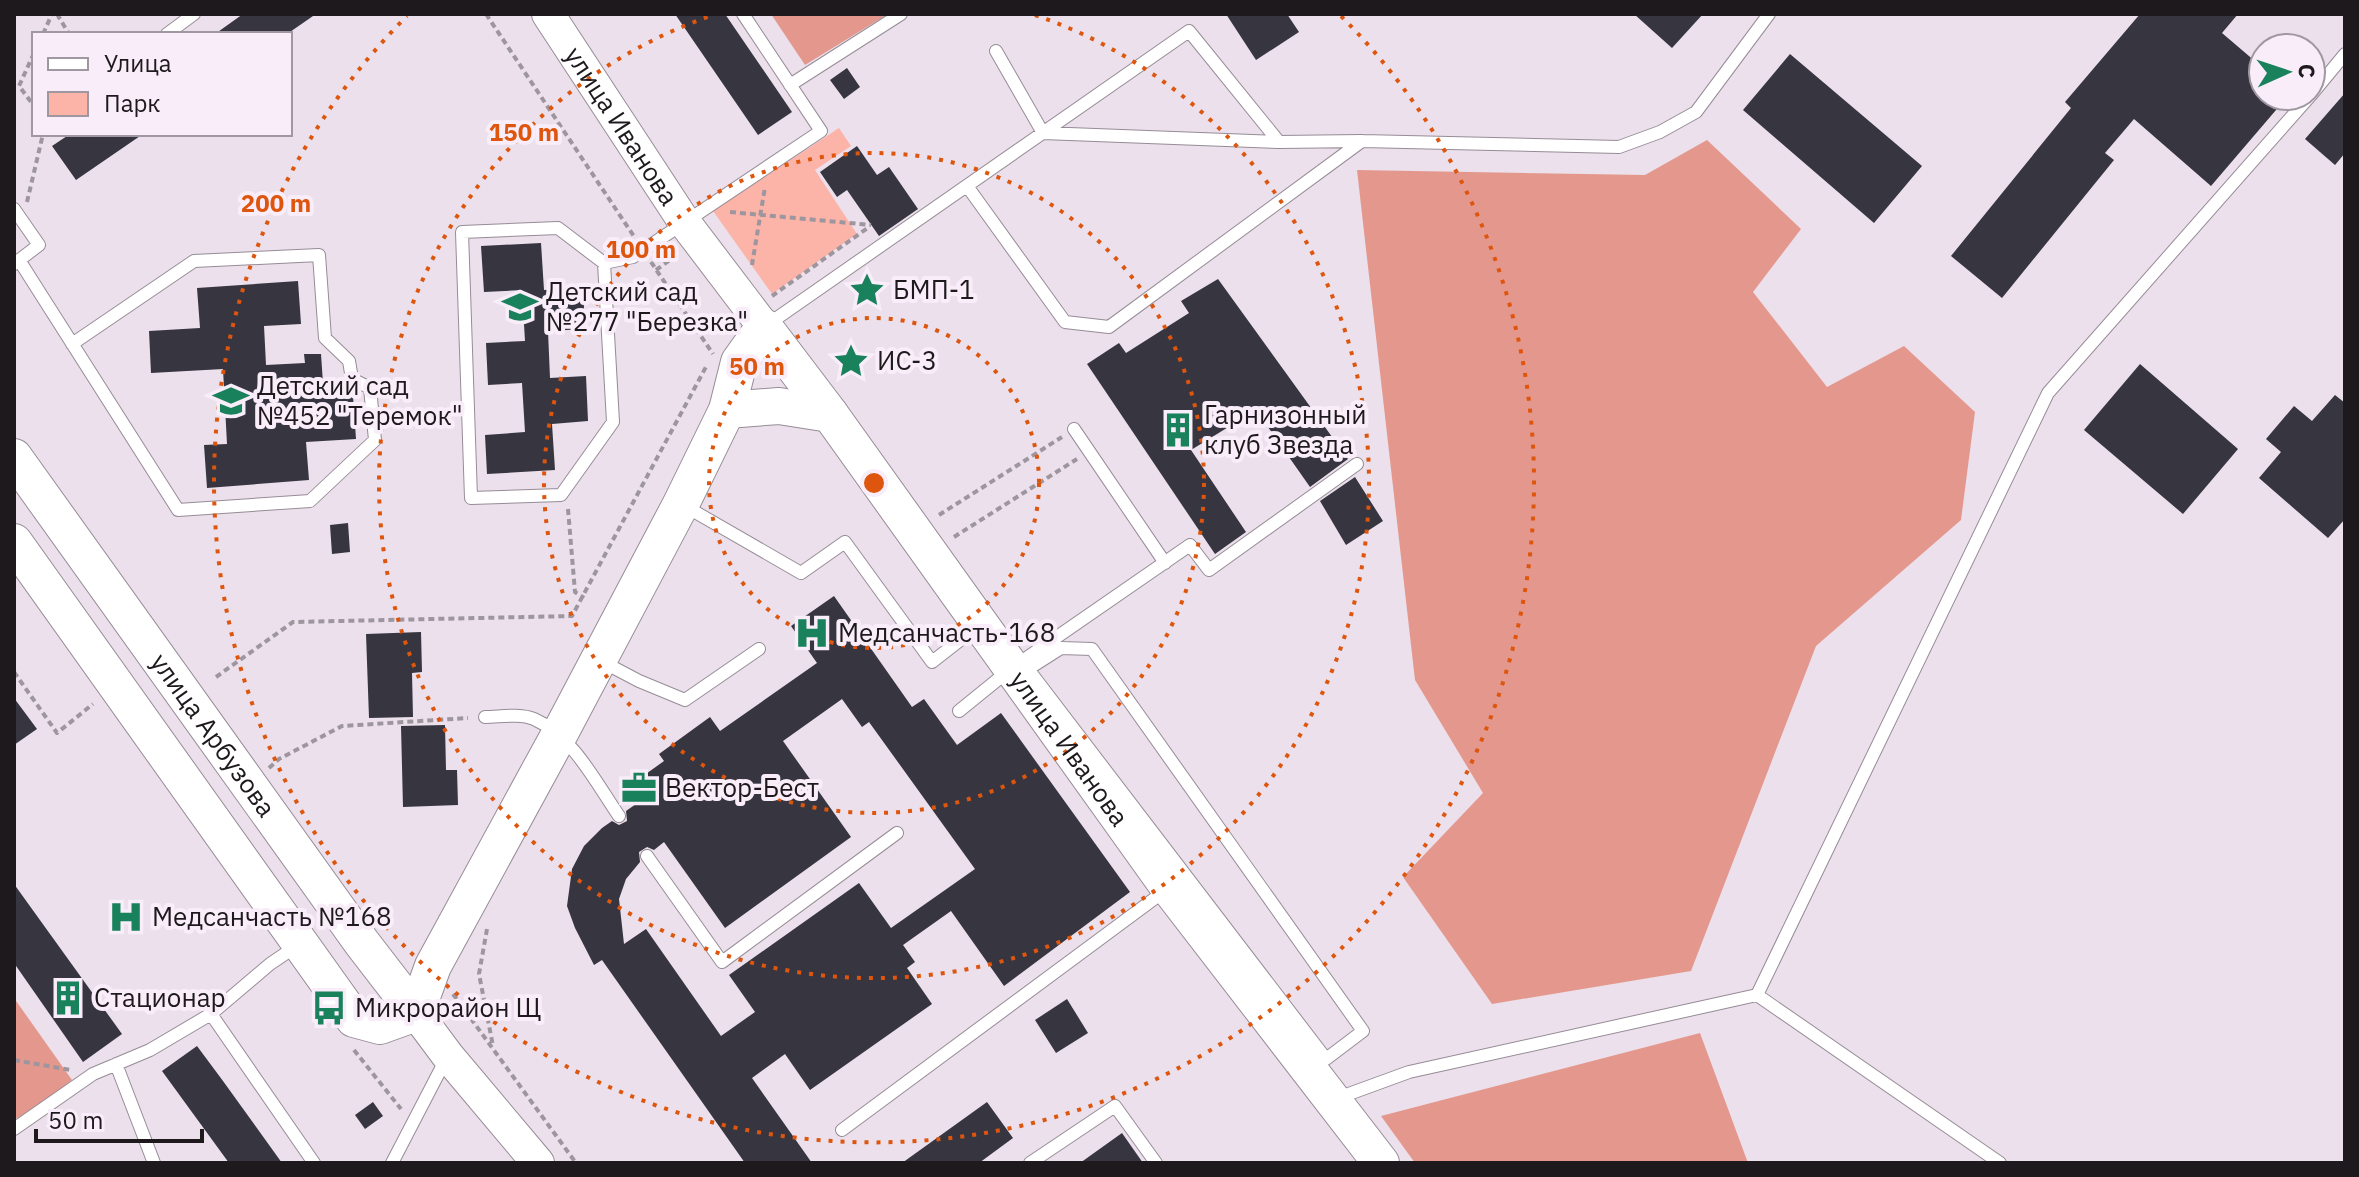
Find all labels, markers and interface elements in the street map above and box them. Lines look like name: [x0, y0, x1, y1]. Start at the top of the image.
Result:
legend: [32, 32, 292, 136]
north arrow: [2247, 32, 2327, 112]
street label: улица Иванова: [558, 40, 687, 211]
text: Улица: [104, 47, 172, 79]
text: С: [2293, 63, 2322, 79]
text: Парк: [104, 87, 161, 119]
text: 150 m: [489, 116, 559, 148]
text: 200 m: [241, 187, 311, 219]
text: 100 m: [606, 233, 676, 265]
place icon: БМП-1: [848, 271, 886, 309]
place label: БМП-1: [893, 272, 975, 306]
place label: Детский сад №277 "Березка": [546, 274, 748, 338]
school or university icon: Детский сад №277 "Березка": [501, 288, 539, 326]
place icon: ИС-3: [832, 342, 870, 380]
place label: ИС-3: [877, 343, 937, 377]
text: 50 m: [729, 350, 785, 382]
place label: Детский сад №452 "Теремок": [257, 368, 463, 432]
school or university icon: Детский сад №452 "Теремок": [212, 382, 250, 420]
place label: Гарнизонный клуб Звезда: [1204, 397, 1367, 461]
building icon: Гарнизонный клуб Звезда: [1159, 411, 1197, 449]
centre of rings: [860, 469, 888, 497]
hospital icon: Медсанчасть-168: [793, 614, 831, 652]
place label: Медсанчасть-168: [838, 615, 1055, 649]
street label: улица Арбузова: [144, 646, 284, 823]
street label: улица Иванова: [1003, 664, 1137, 832]
office icon: Вектор-Бeст: [620, 769, 658, 807]
place label: Вектор-Бeст: [665, 770, 819, 804]
hospital icon: Медсанчасть №168: [107, 898, 145, 936]
place label: Медсанчасть №168: [152, 899, 392, 933]
building icon: Стационар: [49, 979, 87, 1017]
place label: Стационар: [94, 980, 226, 1014]
bus stop icon: Микрорайон Щ: [310, 989, 348, 1027]
place label: Микрорайон Щ: [355, 990, 541, 1024]
scale bar: [36, 1093, 202, 1143]
text: 50 m: [48, 1104, 103, 1136]

